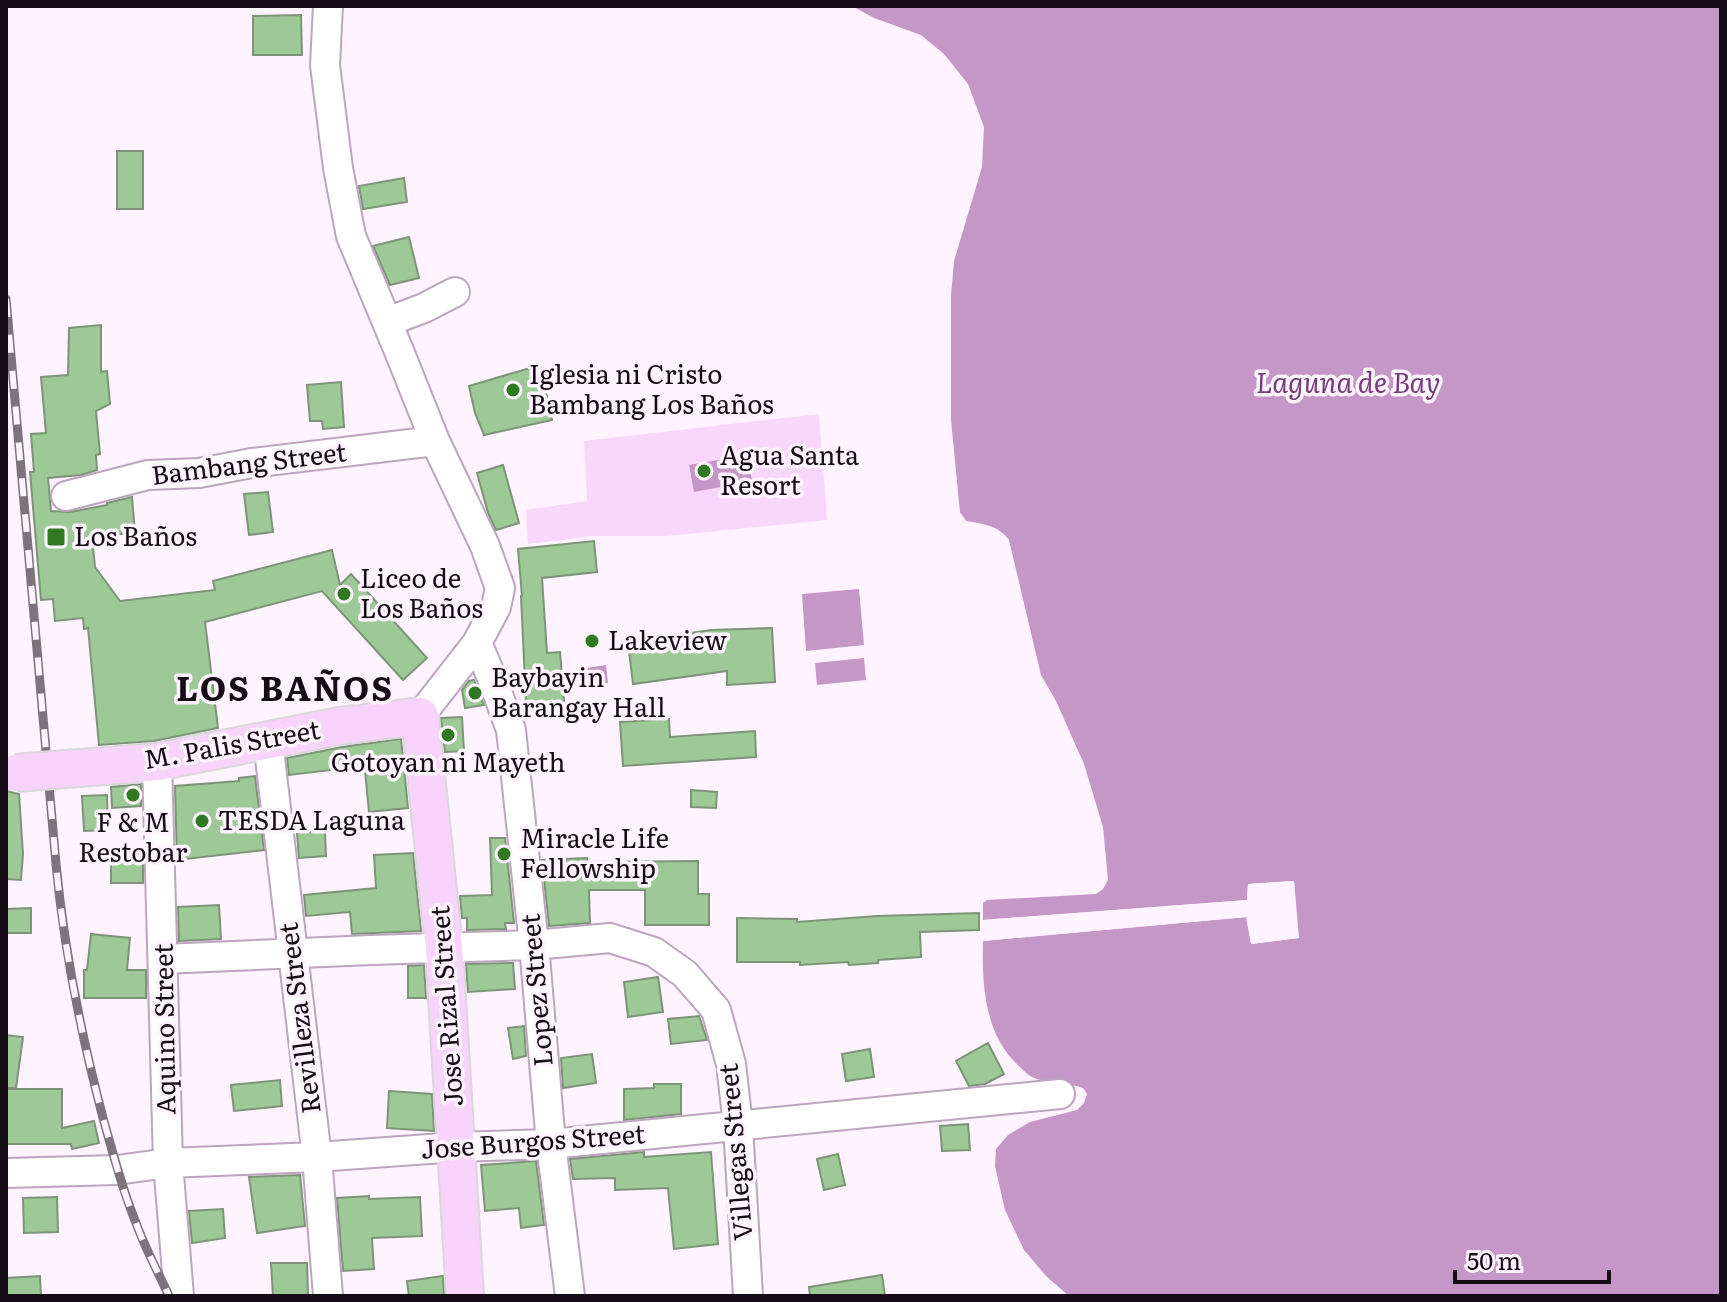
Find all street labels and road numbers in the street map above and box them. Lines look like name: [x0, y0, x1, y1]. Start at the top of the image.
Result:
street label: Bambang Street: [149, 430, 349, 493]
street label: M. Palis Street: [140, 708, 323, 777]
street label: Jose Rizal Street: [418, 904, 471, 1108]
street label: Lopez Street: [508, 912, 561, 1068]
street label: Revilleza Street: [266, 920, 329, 1116]
street label: Aquino Street: [141, 943, 183, 1115]
street label: Villegas Street: [706, 1062, 761, 1242]
street label: Jose Burgos Street: [419, 1112, 647, 1167]

